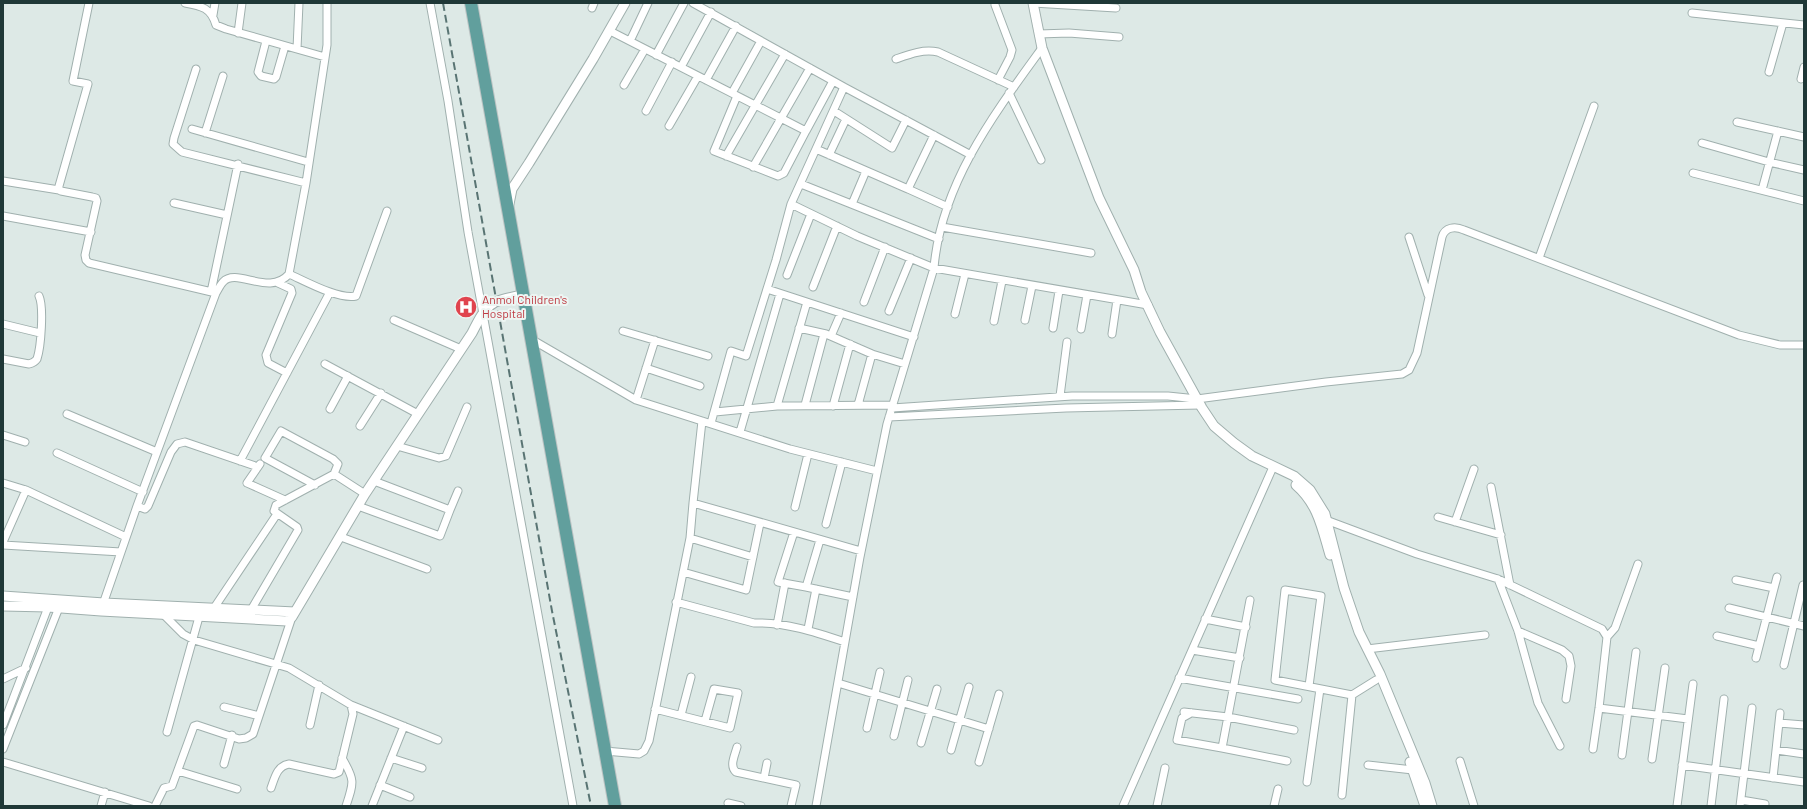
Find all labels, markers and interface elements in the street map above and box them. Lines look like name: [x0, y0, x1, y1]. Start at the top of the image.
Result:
place label: Anmol Children's Hospital: [482, 292, 568, 320]
hospital icon: Anmol Children's Hospital: [453, 294, 479, 320]

